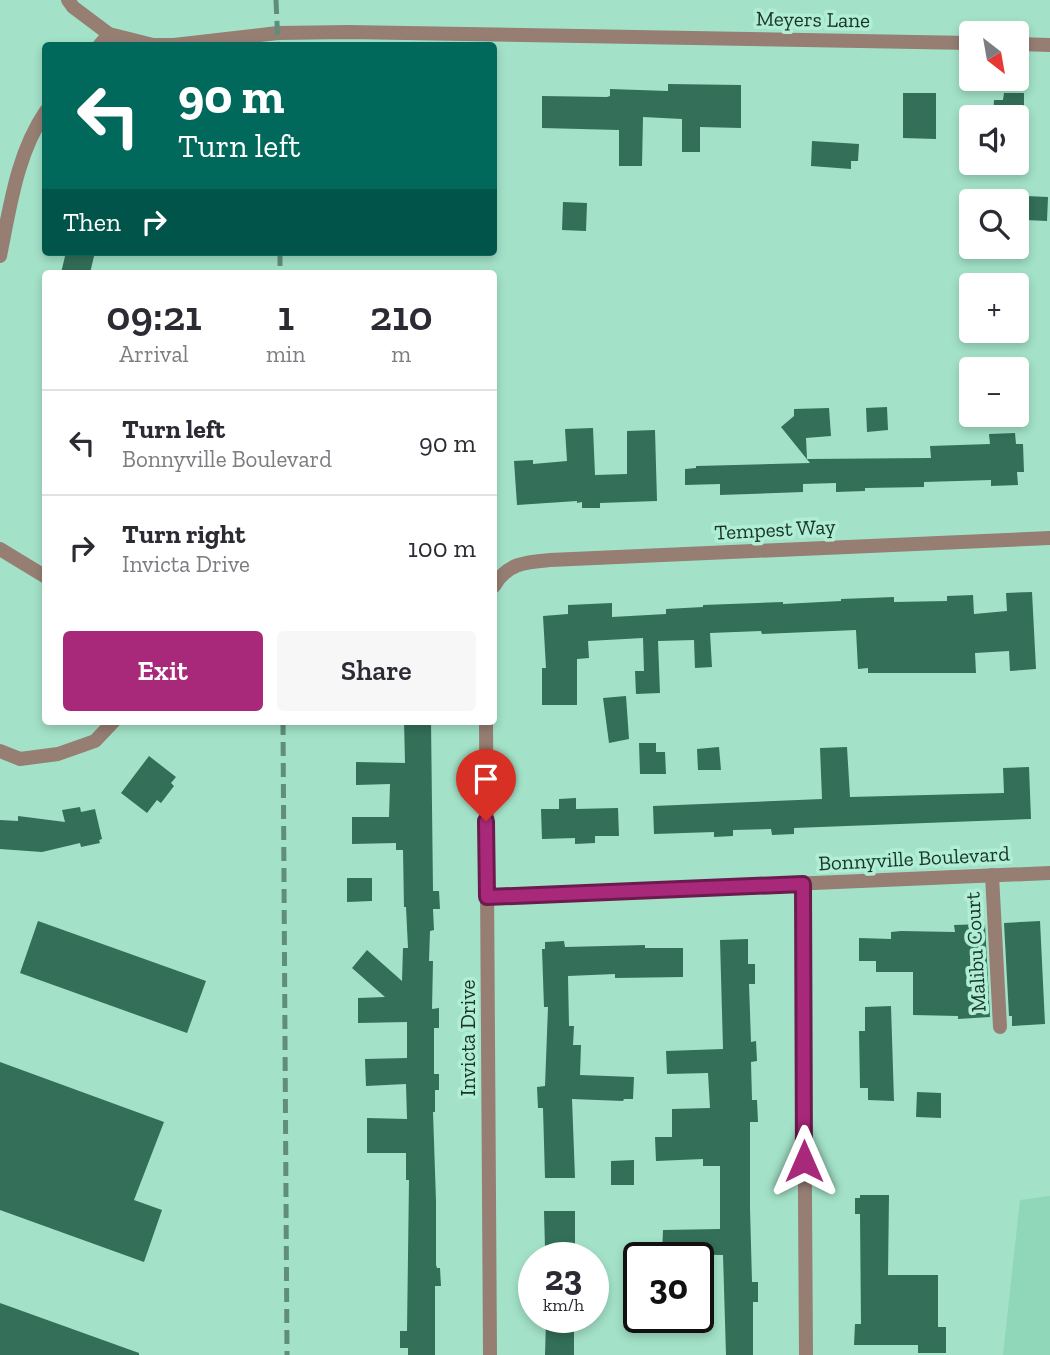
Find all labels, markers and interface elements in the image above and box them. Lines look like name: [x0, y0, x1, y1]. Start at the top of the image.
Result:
street label: Meyers Lane: [756, 6, 870, 32]
north arrow: [959, 21, 1029, 91]
map controls: [959, 21, 1029, 427]
text: 90 m: [178, 67, 285, 126]
icon: left: [63, 70, 154, 161]
button: sound: [959, 105, 1029, 175]
text: Turn left: [178, 127, 300, 165]
button: search: [959, 189, 1029, 259]
icon: right: [135, 203, 173, 241]
text: Then: [63, 206, 121, 238]
button: +: [959, 273, 1029, 343]
text: 09:21: [106, 290, 202, 341]
text: 1: [277, 290, 294, 341]
text: 210: [370, 290, 433, 341]
text: Arrival: [119, 340, 189, 368]
text: min: [266, 340, 305, 368]
text: m: [391, 340, 411, 368]
button: −: [959, 357, 1029, 427]
text: Turn left: [122, 413, 225, 445]
icon: left: [63, 424, 101, 462]
text: 90 m: [419, 427, 476, 459]
text: Bonnyville Boulevard: [122, 445, 332, 473]
street label: Tempest Way: [714, 513, 836, 545]
text: Turn right: [122, 518, 245, 550]
icon: right: [63, 529, 101, 567]
text: 100 m: [408, 532, 476, 564]
text: Invicta Drive: [122, 550, 250, 578]
button: Exit: [63, 631, 263, 711]
button: Share: [277, 631, 476, 711]
pin: [456, 749, 516, 821]
icon: arrive: [467, 760, 505, 798]
street label: Bonnyville Boulevard: [818, 840, 1011, 875]
street label: Malibu Court: [959, 891, 991, 1013]
street label: Invicta Drive: [455, 980, 480, 1096]
position arrow: [767, 1124, 841, 1198]
speed limit sign: 30: [623, 1242, 714, 1333]
text: 23: [545, 1257, 582, 1299]
text: km/h: [543, 1294, 584, 1316]

